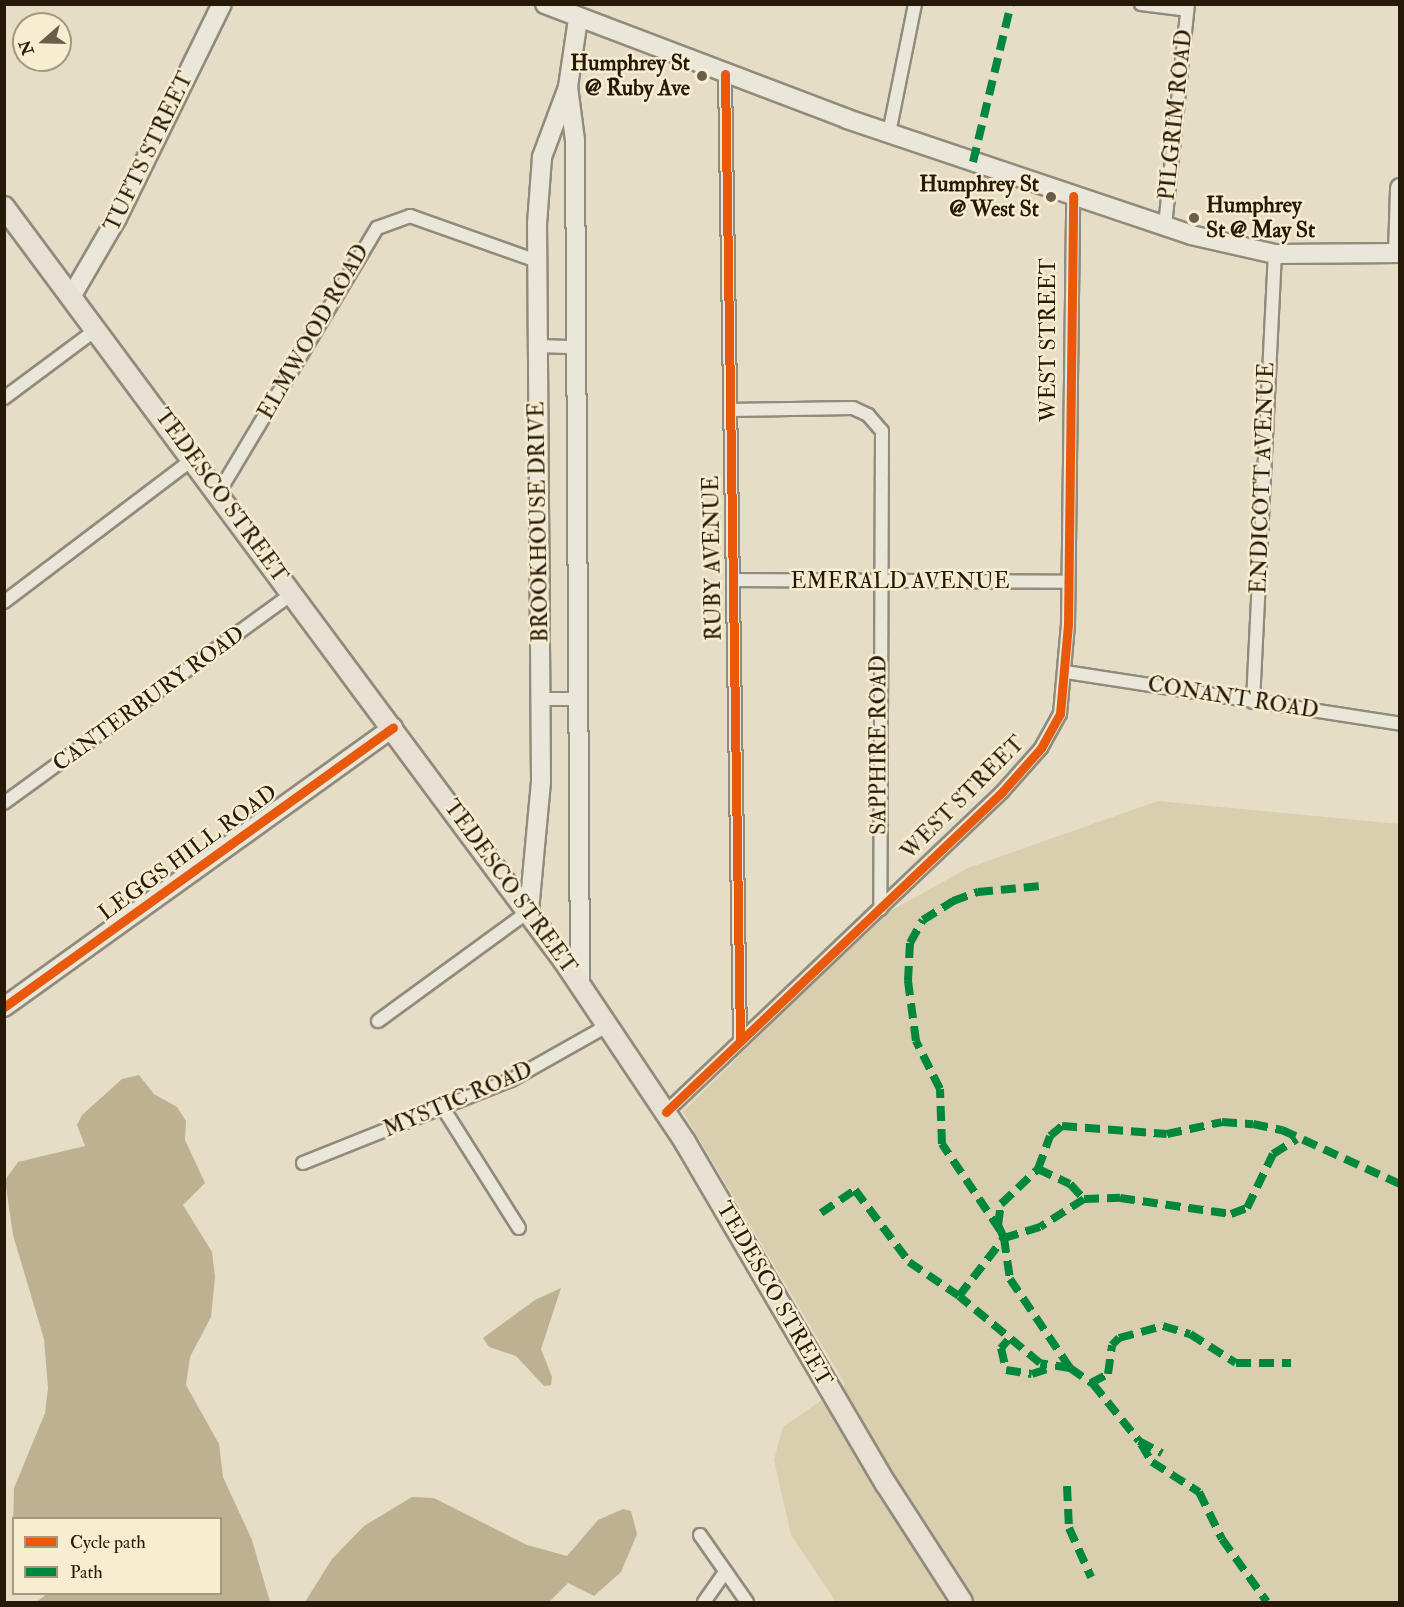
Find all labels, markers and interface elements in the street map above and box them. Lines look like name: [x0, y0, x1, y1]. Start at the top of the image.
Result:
north arrow: [12, 12, 72, 72]
street label: PILGRIM ROAD: [1154, 28, 1198, 202]
text: N: [15, 37, 39, 58]
place label: Humphrey St @ Ruby Ave: [570, 50, 690, 101]
street label: TUFTS STREET: [99, 68, 199, 236]
marker: Humphrey St @ Ruby Ave: [695, 69, 709, 83]
place label: Humphrey St @ West St: [919, 171, 1039, 222]
marker: Humphrey St @ West St: [1044, 190, 1058, 204]
place label: Humphrey St @ May St: [1206, 192, 1315, 243]
marker: Humphrey St @ May St: [1187, 211, 1201, 225]
street label: ELMWOOD ROAD: [253, 240, 375, 424]
street label: WEST STREET: [1036, 258, 1062, 422]
street label: ENDICOTT AVENUE: [1246, 362, 1280, 594]
street label: BROOKHOUSE DRIVE: [524, 401, 554, 643]
street label: TEDESCO STREET: [149, 404, 293, 588]
street label: RUBY AVENUE: [698, 475, 728, 641]
street label: EMERALD AVENUE: [790, 569, 1010, 595]
street label: CANTERBURY ROAD: [48, 621, 250, 777]
street label: SAPPHIRE ROAD: [866, 655, 892, 835]
street label: CONANT ROAD: [1146, 671, 1320, 725]
street label: WEST STREET: [896, 731, 1030, 865]
street label: LEGGS HILL ROAD: [94, 779, 282, 927]
street label: TEDESCO STREET: [438, 795, 582, 979]
street label: MYSTIC ROAD: [379, 1057, 537, 1143]
street label: TEDESCO STREET: [710, 1197, 838, 1391]
legend: [12, 1517, 222, 1595]
text: Cycle path: [70, 1531, 146, 1554]
text: Path: [70, 1561, 103, 1584]

